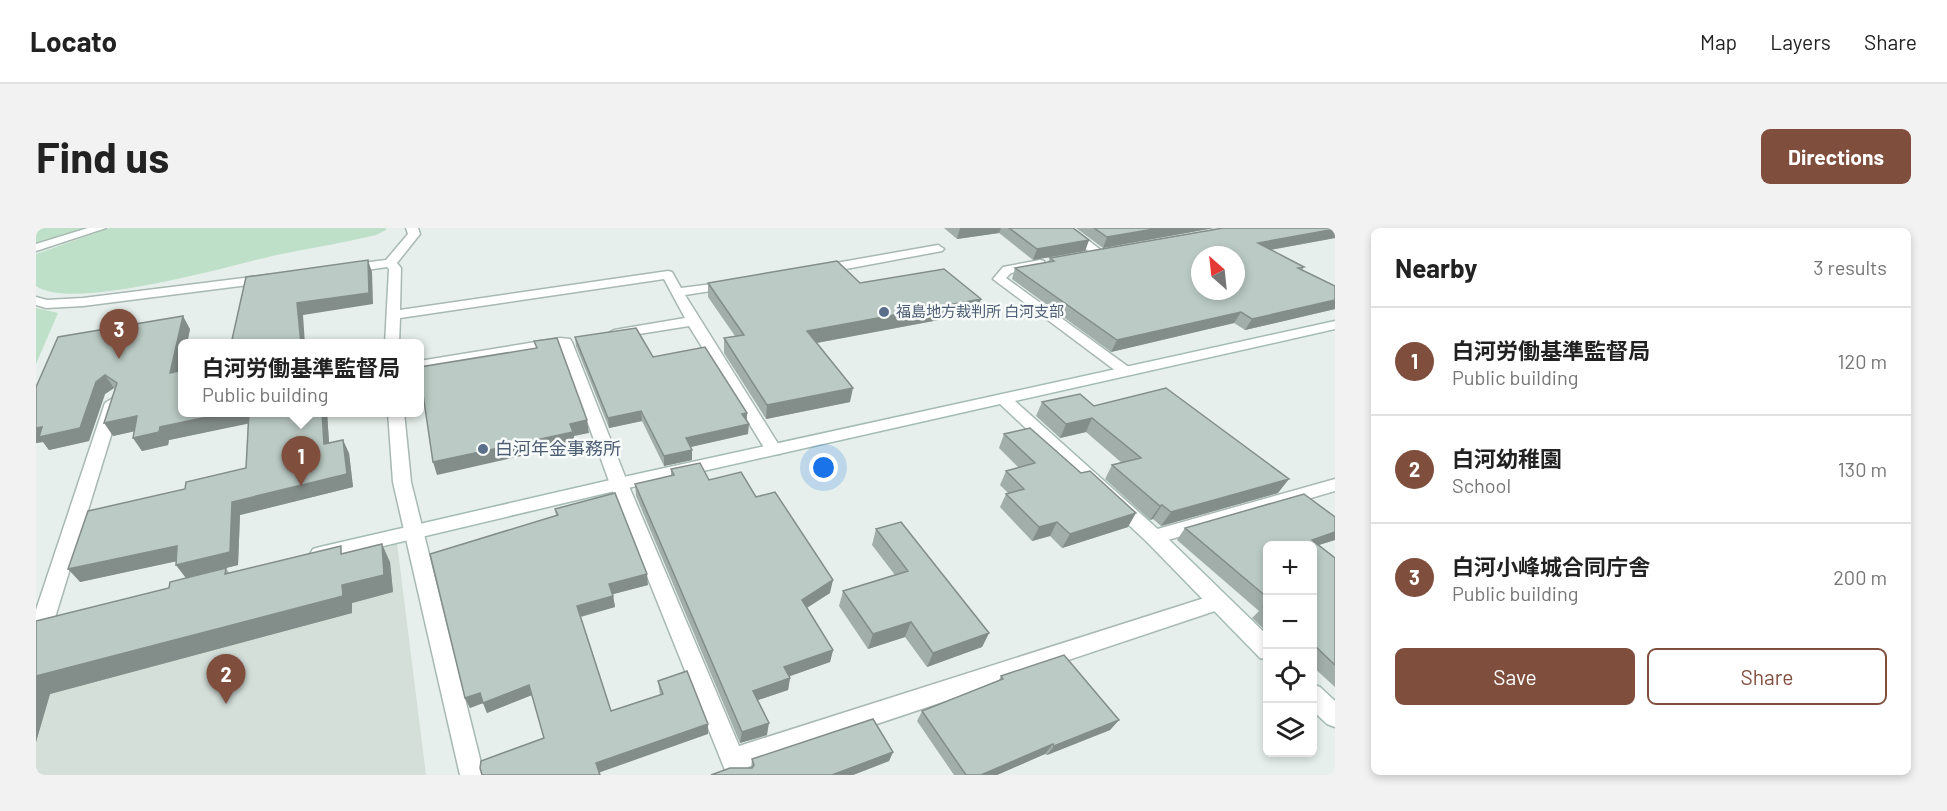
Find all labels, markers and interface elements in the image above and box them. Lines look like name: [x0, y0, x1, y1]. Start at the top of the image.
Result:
text: Locato: [30, 24, 117, 58]
text: Map: [1700, 29, 1737, 54]
text: Layers: [1770, 29, 1831, 54]
text: Share: [1864, 29, 1917, 54]
button: Directions: [1761, 129, 1911, 184]
text: Find us: [36, 131, 169, 181]
north arrow: [1191, 246, 1245, 300]
text: Nearby: [1395, 252, 1477, 283]
text: 3 results: [1813, 255, 1887, 279]
place label: 福島地方裁判所 白河支部: [896, 302, 1064, 320]
marker: 福島地方裁判所 白河支部: [877, 305, 891, 319]
pin: 3: [100, 310, 139, 359]
text: 白河労働基準監督局: [1452, 337, 1650, 363]
popup: [178, 339, 424, 417]
text: 1: [1411, 349, 1418, 373]
text: 120 m: [1837, 349, 1887, 373]
text: 白河労働基準監督局: [202, 354, 400, 380]
text: Public building: [1452, 365, 1578, 389]
text: Public building: [202, 382, 328, 406]
pin: 1: [282, 436, 320, 486]
place label: 白河年金事務所: [495, 437, 621, 459]
marker: 白河年金事務所: [476, 442, 490, 456]
text: 白河幼稚園: [1452, 445, 1562, 471]
your location: [809, 453, 838, 482]
text: 2: [1409, 457, 1420, 481]
text: 130 m: [1838, 457, 1887, 481]
text: School: [1452, 473, 1511, 497]
map controls: [1263, 541, 1317, 757]
button: +: [1263, 541, 1317, 595]
text: 白河小峰城合同庁舎: [1452, 553, 1650, 579]
text: 3: [1409, 565, 1420, 589]
text: 200 m: [1833, 565, 1887, 589]
text: Public building: [1452, 581, 1578, 605]
button: −: [1263, 595, 1317, 649]
button: Save: [1395, 648, 1635, 705]
button: Share: [1647, 648, 1887, 705]
button: locate: [1263, 649, 1317, 703]
pin: 2: [206, 654, 246, 704]
button: layers: [1263, 703, 1317, 757]

